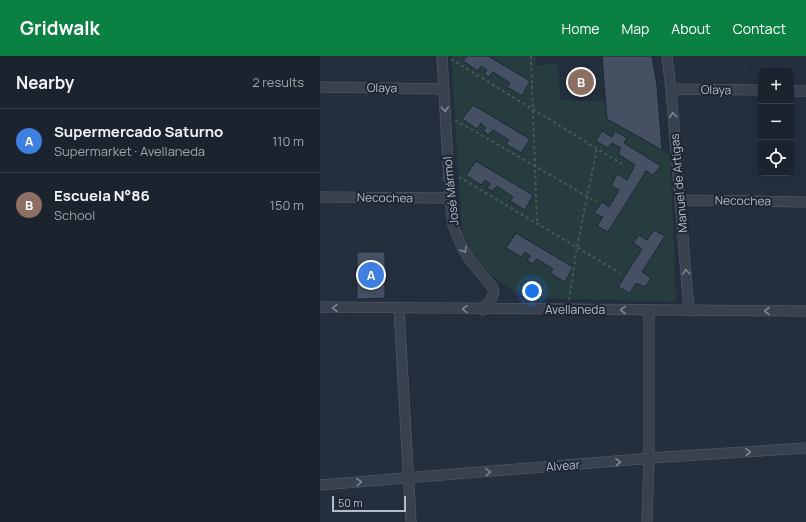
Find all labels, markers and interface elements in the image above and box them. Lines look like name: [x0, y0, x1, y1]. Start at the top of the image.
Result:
text: Gridwalk: [20, 15, 100, 41]
text: Home: [562, 19, 599, 38]
text: Map: [621, 19, 649, 38]
text: About: [671, 19, 711, 38]
text: Contact: [733, 19, 786, 38]
pin: B: [568, 67, 594, 97]
map controls: [758, 68, 794, 176]
button: +: [758, 68, 794, 104]
text: Nearby: [16, 71, 74, 94]
text: 2 results: [252, 73, 304, 91]
street label: Olaya: [367, 79, 397, 96]
street label: Olaya: [701, 81, 731, 98]
button: −: [758, 104, 794, 140]
one-way arrow: [440, 106, 449, 112]
one-way arrow: [669, 112, 678, 118]
text: Supermercado Saturno: [54, 121, 223, 142]
text: A: [25, 132, 33, 150]
text: 110 m: [272, 132, 304, 150]
street label: Manuel de Artigas: [666, 133, 691, 233]
button: locate: [758, 140, 794, 176]
text: Supermarket · Avellaneda: [54, 142, 205, 160]
street label: José Mármol: [438, 156, 463, 226]
text: Escuela N°86: [54, 185, 150, 206]
street label: Necochea: [357, 189, 413, 206]
street label: Necochea: [715, 192, 771, 209]
text: B: [25, 196, 33, 214]
text: 150 m: [270, 196, 304, 214]
text: School: [54, 206, 95, 224]
one-way arrow: [460, 246, 467, 253]
pin: A: [358, 260, 384, 290]
one-way arrow: [682, 269, 691, 275]
your location: [522, 281, 542, 301]
street label: Avellaneda: [545, 301, 605, 318]
one-way arrow: [332, 304, 338, 312]
one-way arrow: [462, 305, 468, 313]
one-way arrow: [620, 306, 626, 315]
one-way arrow: [764, 307, 770, 315]
one-way arrow: [745, 447, 751, 456]
street label: Alvear: [545, 456, 581, 475]
one-way arrow: [615, 457, 621, 466]
one-way arrow: [485, 467, 491, 476]
one-way arrow: [356, 478, 362, 487]
scale bar: [332, 494, 406, 513]
text: 50 m: [338, 495, 363, 510]

